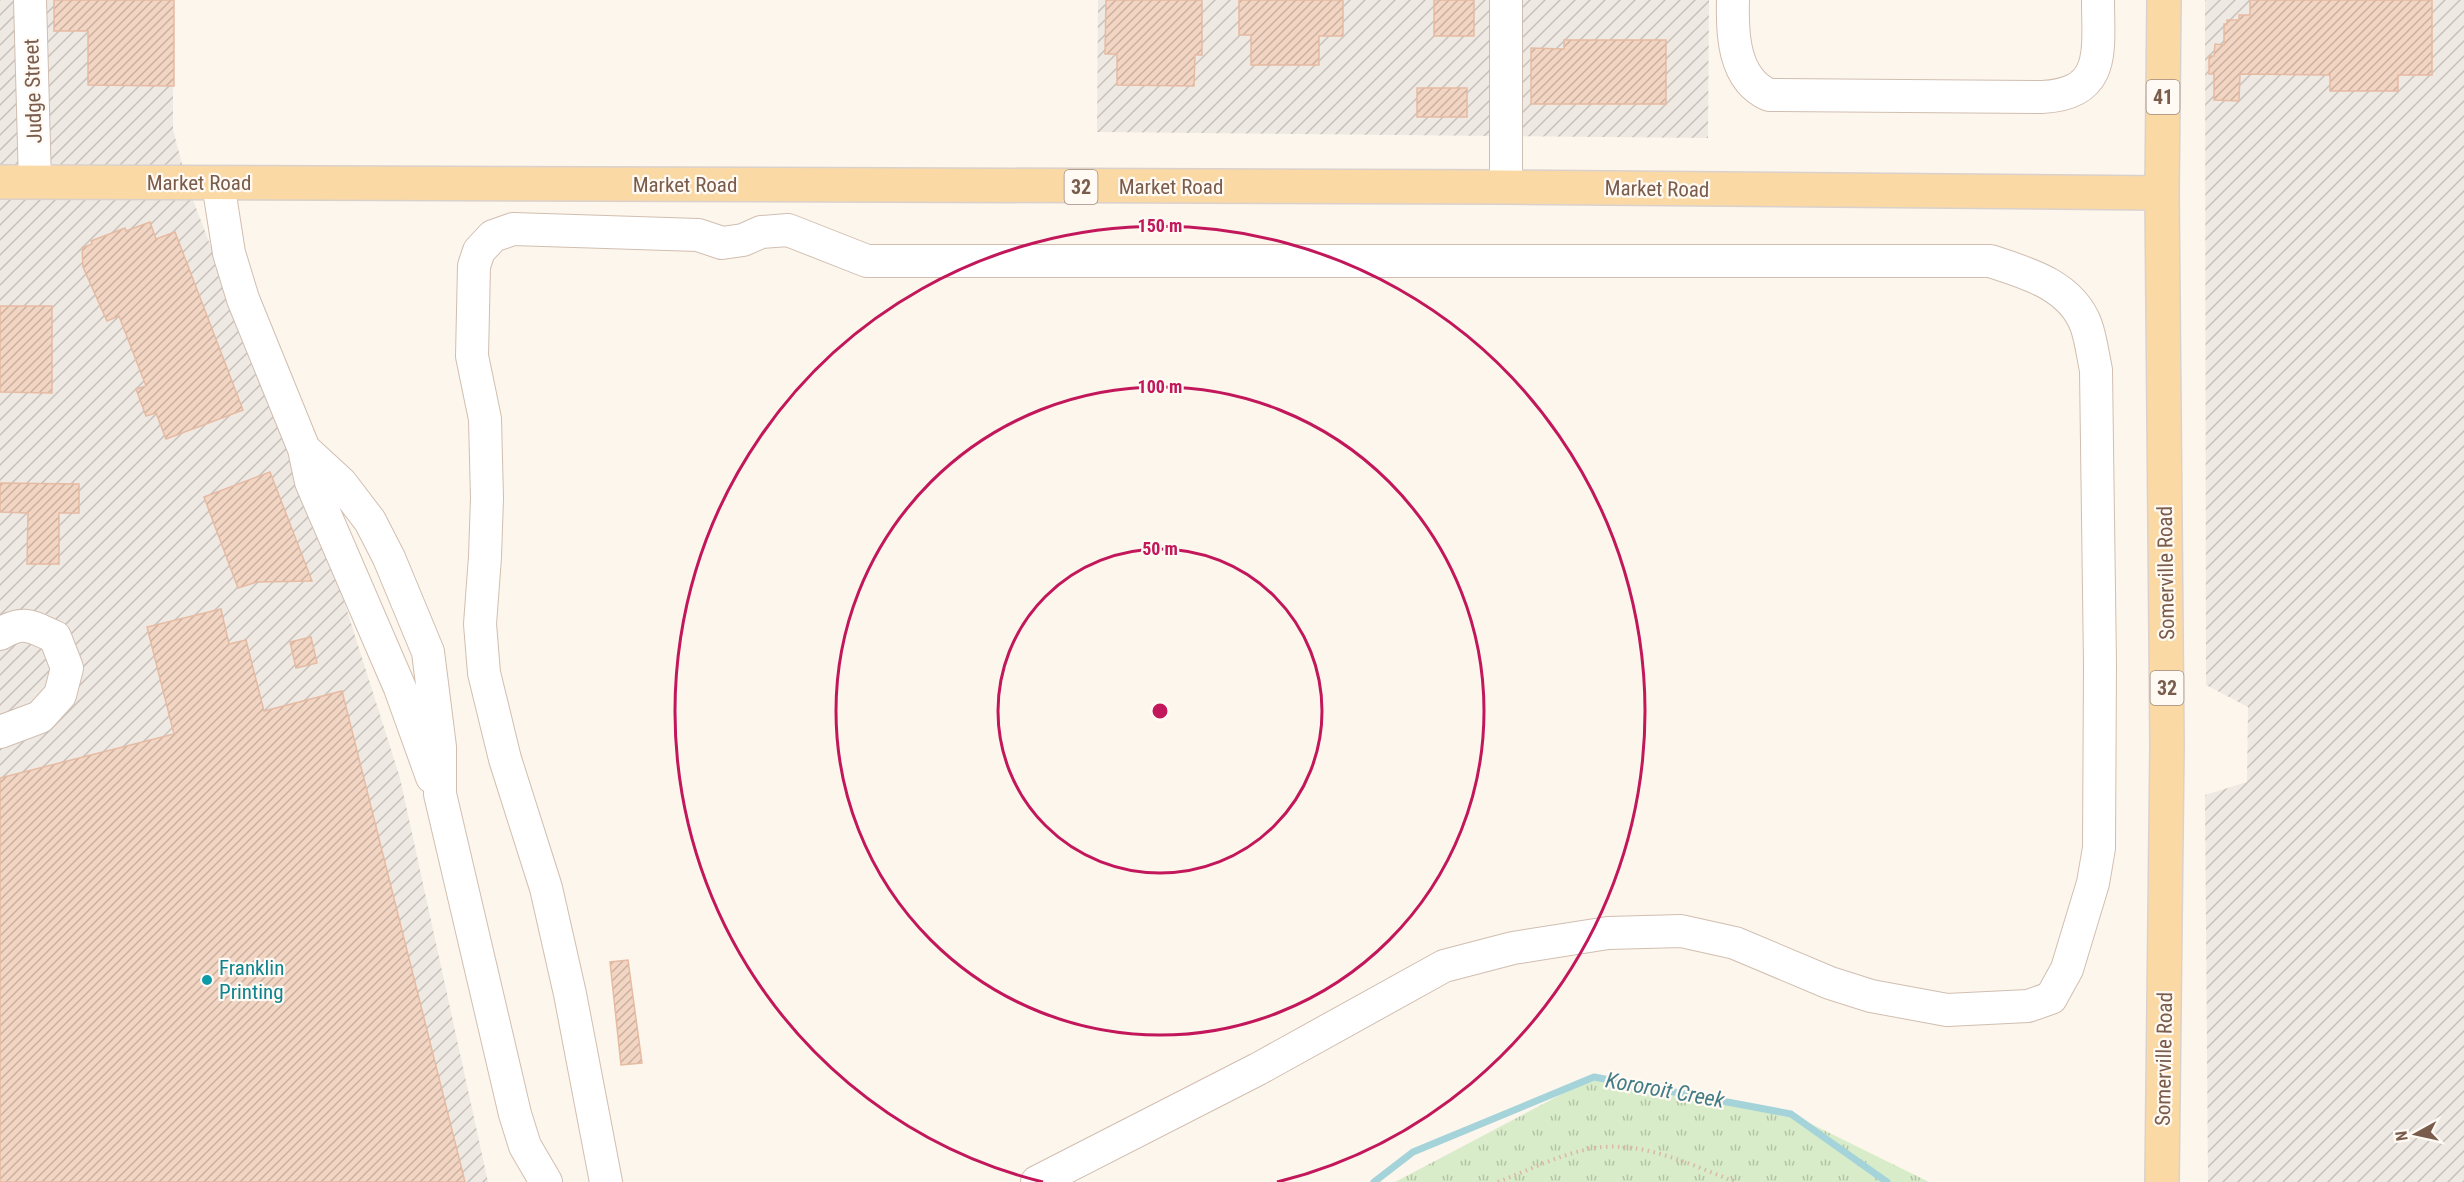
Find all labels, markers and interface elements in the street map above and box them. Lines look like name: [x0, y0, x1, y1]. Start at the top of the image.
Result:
street label: Judge Street: [19, 38, 47, 144]
road number: 41: [2146, 80, 2180, 114]
road number: 32: [1064, 170, 1098, 204]
street label: Market Road: [147, 171, 251, 195]
street label: Market Road: [633, 173, 737, 197]
street label: Market Road: [1119, 175, 1223, 199]
street label: Market Road: [1604, 176, 1710, 202]
text: 150 m: [1138, 215, 1182, 236]
text: 100 m: [1138, 376, 1182, 397]
street label: Somerville Road: [2153, 506, 2179, 640]
text: 50 m: [1142, 538, 1178, 559]
road number: 32: [2150, 671, 2184, 705]
centre of rings: [1150, 701, 1170, 721]
place label: Franklin Printing: [219, 956, 284, 1004]
marker: Franklin Printing: [200, 973, 214, 987]
street label: Somerville Road: [2151, 992, 2177, 1126]
water label: Kororoit Creek: [1604, 1067, 1727, 1113]
north arrow: [2386, 1104, 2446, 1164]
text: N: [2392, 1130, 2412, 1142]

